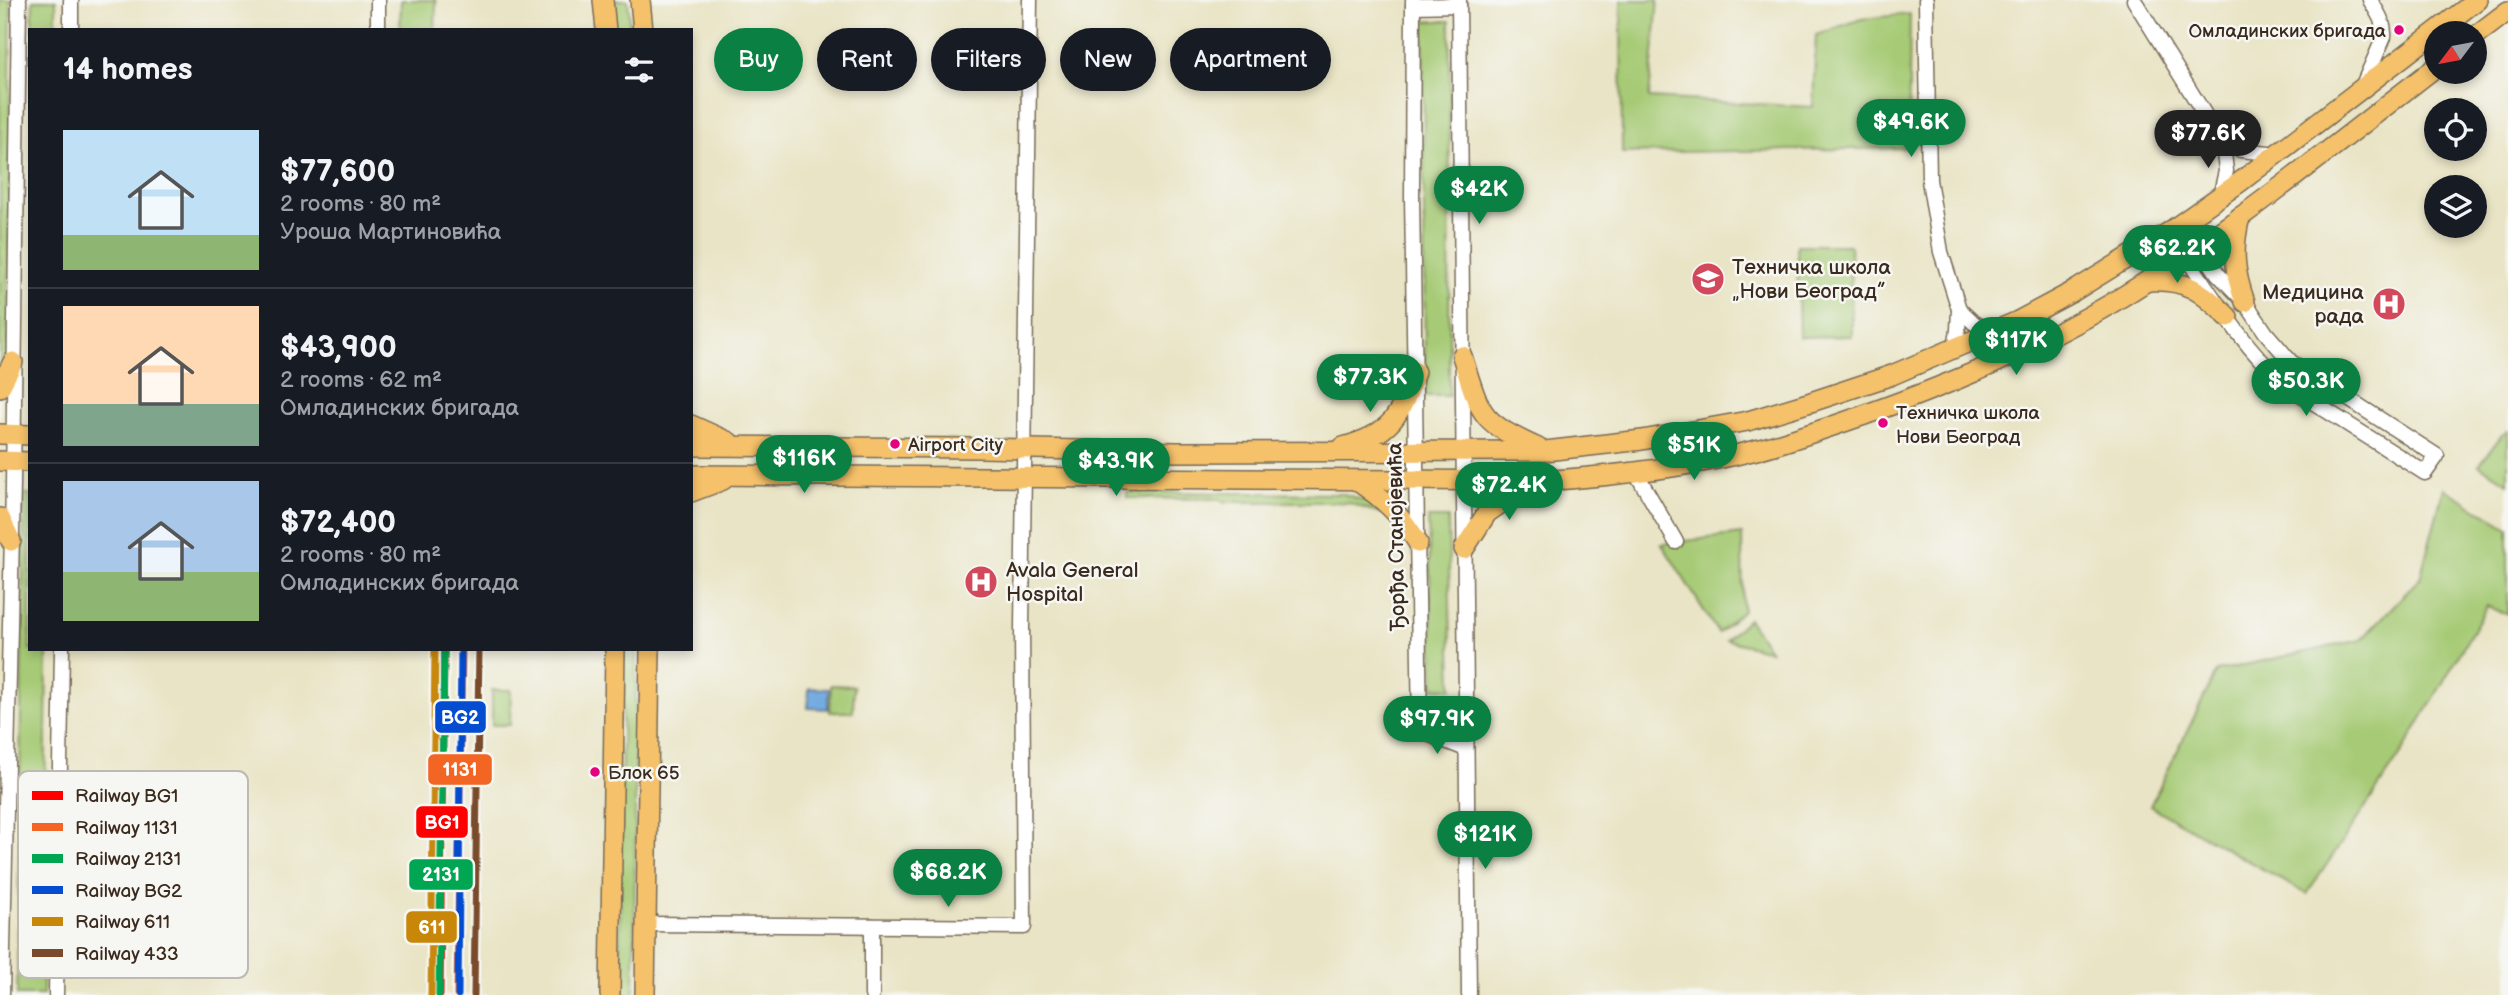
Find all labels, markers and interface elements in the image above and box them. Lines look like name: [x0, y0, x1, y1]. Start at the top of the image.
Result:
place label: Омладинских бригада: [2188, 20, 2386, 43]
north arrow: [2424, 21, 2487, 84]
map controls: [2424, 21, 2487, 238]
marker: Омладинских бригада: [2392, 23, 2406, 37]
chip: Buy: [714, 28, 803, 91]
chip: Rent: [817, 28, 917, 91]
chip: Filters: [931, 28, 1046, 91]
chip: New: [1060, 28, 1156, 91]
chip: Apartment: [1170, 28, 1331, 91]
icon: filters: [620, 51, 658, 89]
text: 14 homes: [63, 52, 192, 88]
button: locate: [2424, 98, 2487, 161]
pin: $49.6K: [1854, 100, 1968, 159]
text: $49.6K: [1873, 108, 1949, 136]
pin: $77.6K: [2151, 110, 2265, 170]
text: $77.6K: [2170, 119, 2246, 147]
text: $77,600: [280, 154, 395, 190]
icon: home: [119, 158, 203, 242]
pin: $42K: [1438, 166, 1520, 226]
text: $42K: [1450, 175, 1508, 203]
button: layers: [2424, 175, 2487, 238]
text: 2 rooms · 80 m²: [280, 190, 441, 218]
text: Уроша Мартиновића: [280, 218, 501, 246]
pin: $62.2K: [2120, 226, 2234, 285]
text: $62.2K: [2138, 234, 2216, 262]
place label: Техничка школа „Нови Београд”: [1732, 255, 1891, 304]
school or university icon: Техничка школа „Нови Београд”: [1689, 260, 1727, 298]
place label: Медицина рада: [2262, 280, 2365, 329]
hospital icon: Медицина рада: [2370, 285, 2408, 323]
pin: $117K: [1967, 318, 2065, 377]
text: $117K: [1985, 326, 2047, 354]
text: $43,900: [280, 330, 397, 366]
icon: home: [119, 334, 203, 418]
pin: $77.3K: [1313, 354, 1427, 414]
pin: $50.3K: [2249, 358, 2363, 418]
text: $77.3K: [1333, 363, 1407, 391]
text: 2 rooms · 62 m²: [280, 366, 442, 394]
text: $50.3K: [2268, 367, 2344, 395]
text: Омладинских бригада: [280, 394, 519, 422]
place label: Техничка школа Нови Београд: [1896, 402, 2040, 449]
marker: Техничка школа Нови Београд: [1876, 416, 1890, 430]
pin: $51K: [1653, 422, 1735, 482]
text: $51K: [1667, 431, 1721, 459]
place label: Airport City: [908, 434, 1004, 457]
pin: $116K: [755, 435, 853, 495]
marker: Airport City: [888, 437, 902, 451]
pin: $43.9K: [1059, 438, 1173, 498]
street label: Ђорђа Станојевића: [1382, 442, 1411, 632]
text: $116K: [772, 444, 836, 472]
text: $43.9K: [1078, 447, 1154, 475]
pin: $72.4K: [1452, 462, 1566, 522]
text: $72.4K: [1471, 471, 1547, 499]
text: $72,400: [280, 505, 396, 541]
icon: home: [119, 509, 203, 593]
text: 2 rooms · 80 m²: [280, 541, 441, 569]
place label: Avala General Hospital: [1006, 558, 1138, 607]
hospital icon: Avala General Hospital: [962, 563, 1000, 601]
text: Омладинских бригада: [280, 569, 519, 597]
pin: $97.9K: [1380, 696, 1494, 756]
line badge: BG2: [434, 700, 487, 734]
text: $97.9K: [1399, 705, 1475, 733]
text: BG2: [441, 707, 480, 730]
line badge: 1131: [427, 753, 493, 786]
text: 1131: [442, 759, 478, 782]
place label: Блок 65: [608, 762, 680, 785]
marker: Блок 65: [588, 765, 602, 779]
legend: [18, 771, 248, 978]
text: Railway BG1: [75, 785, 178, 808]
line badge: BG1: [415, 805, 469, 839]
text: BG1: [424, 812, 460, 835]
pin: $121K: [1436, 812, 1534, 871]
text: Railway 1131: [75, 817, 178, 840]
text: $121K: [1453, 820, 1517, 848]
text: Railway 2131: [75, 848, 181, 871]
pin: $68.2K: [891, 850, 1005, 909]
line badge: 2131: [408, 858, 474, 891]
text: $68.2K: [909, 858, 987, 886]
text: 2131: [422, 864, 460, 887]
text: Railway BG2: [75, 880, 183, 903]
line badge: 611: [405, 910, 458, 944]
text: Railway 611: [75, 911, 170, 934]
text: 611: [418, 917, 446, 940]
text: Railway 433: [75, 943, 179, 966]

